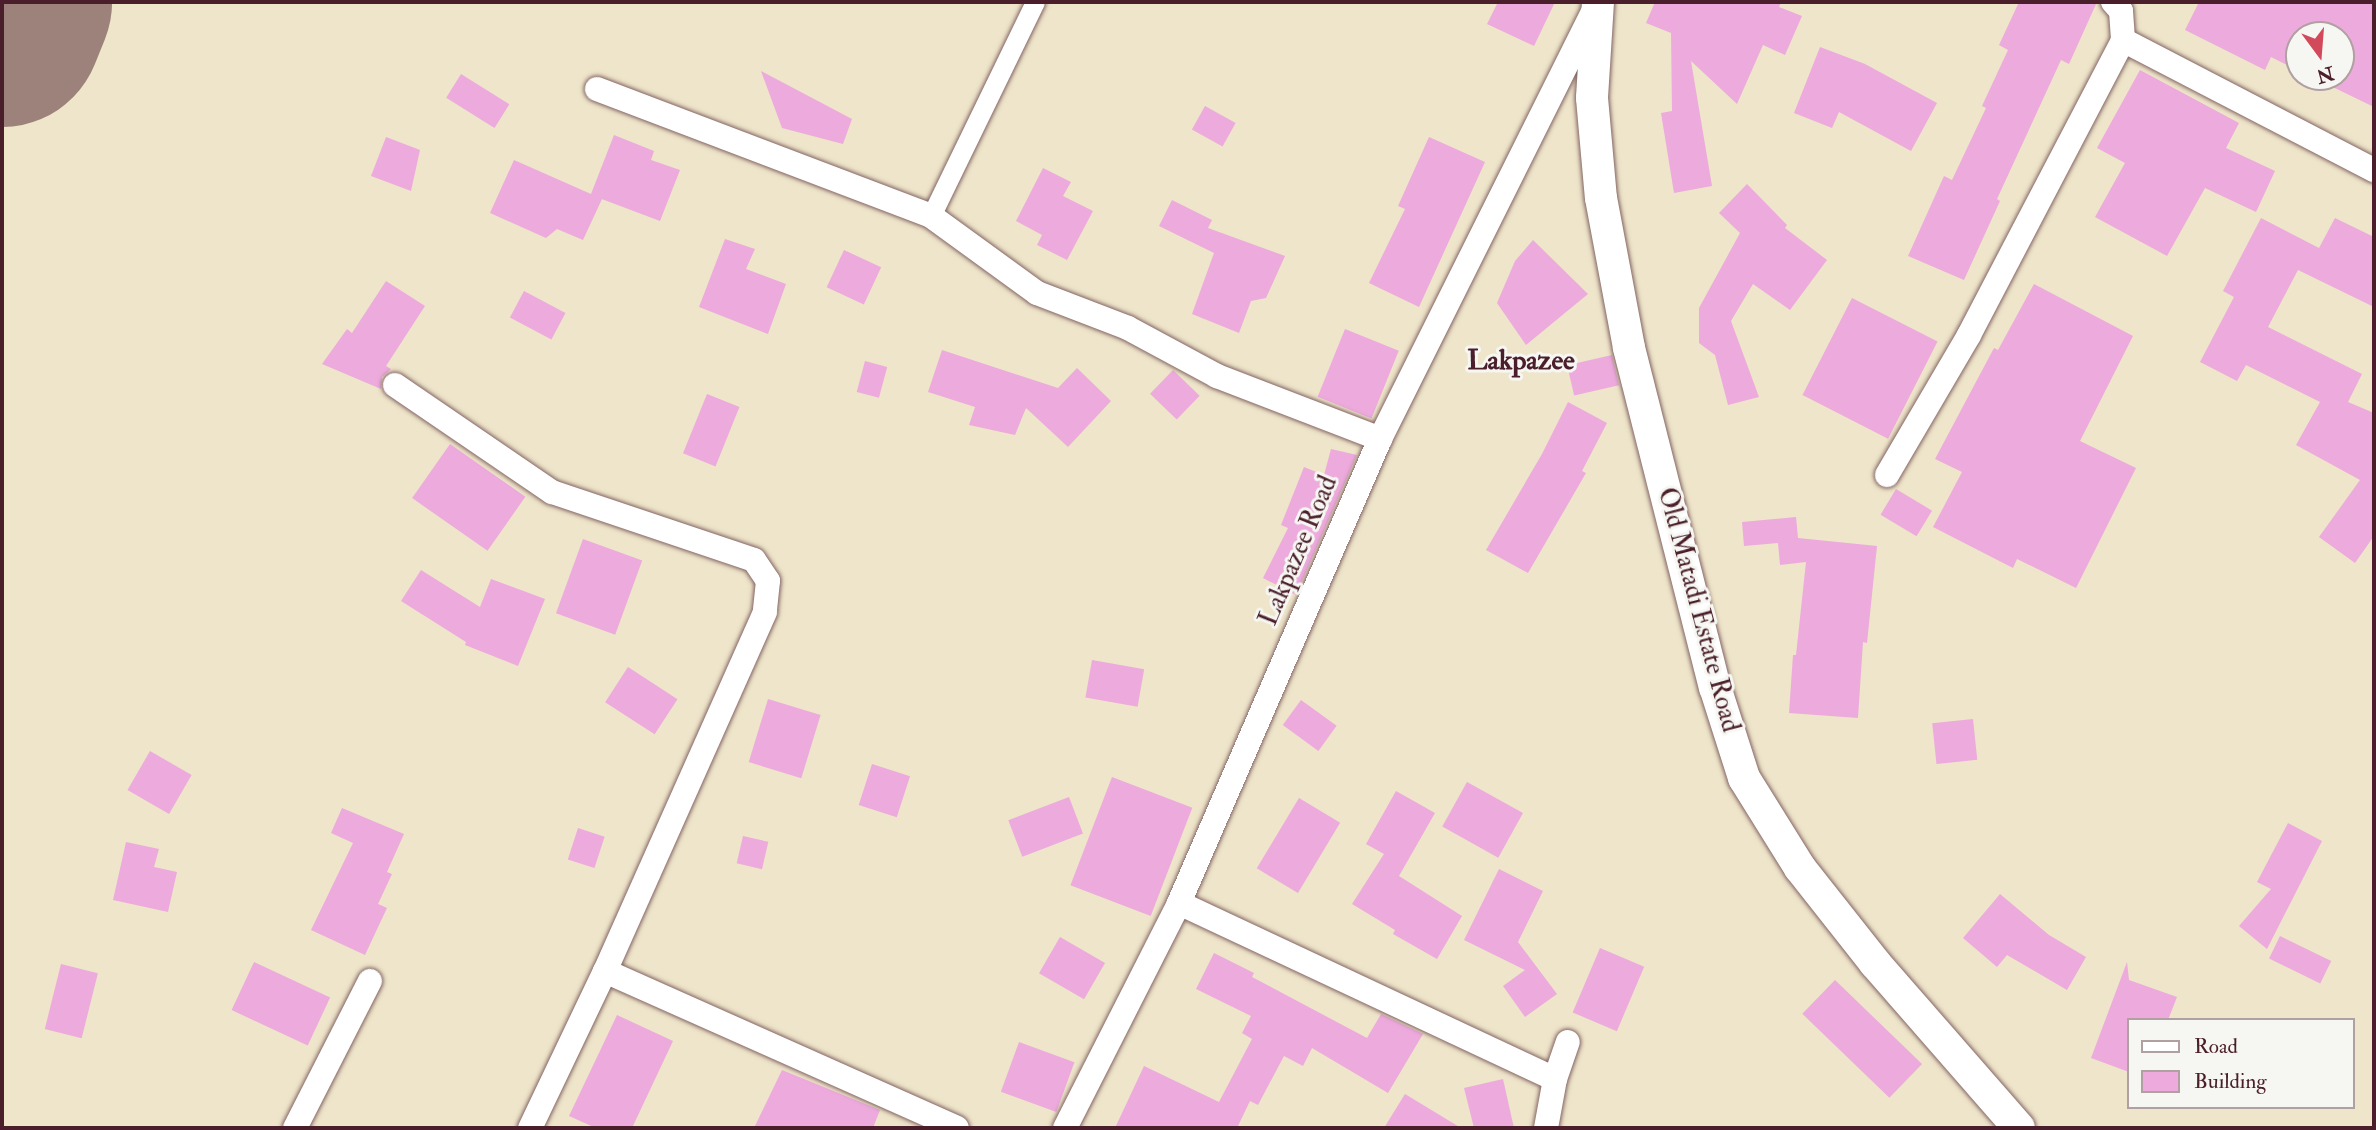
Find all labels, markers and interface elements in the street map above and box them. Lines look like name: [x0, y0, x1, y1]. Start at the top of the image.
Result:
north arrow: [2285, 21, 2355, 91]
text: N: [2314, 60, 2337, 88]
district label: Lakpazee: [1467, 344, 1575, 378]
street label: Lakpazee Road: [1253, 471, 1345, 631]
street label: Old Matadi Estate Road: [1650, 484, 1746, 736]
legend: [2128, 1018, 2355, 1109]
text: Road: [2194, 1033, 2238, 1060]
text: Building: [2194, 1068, 2267, 1095]

